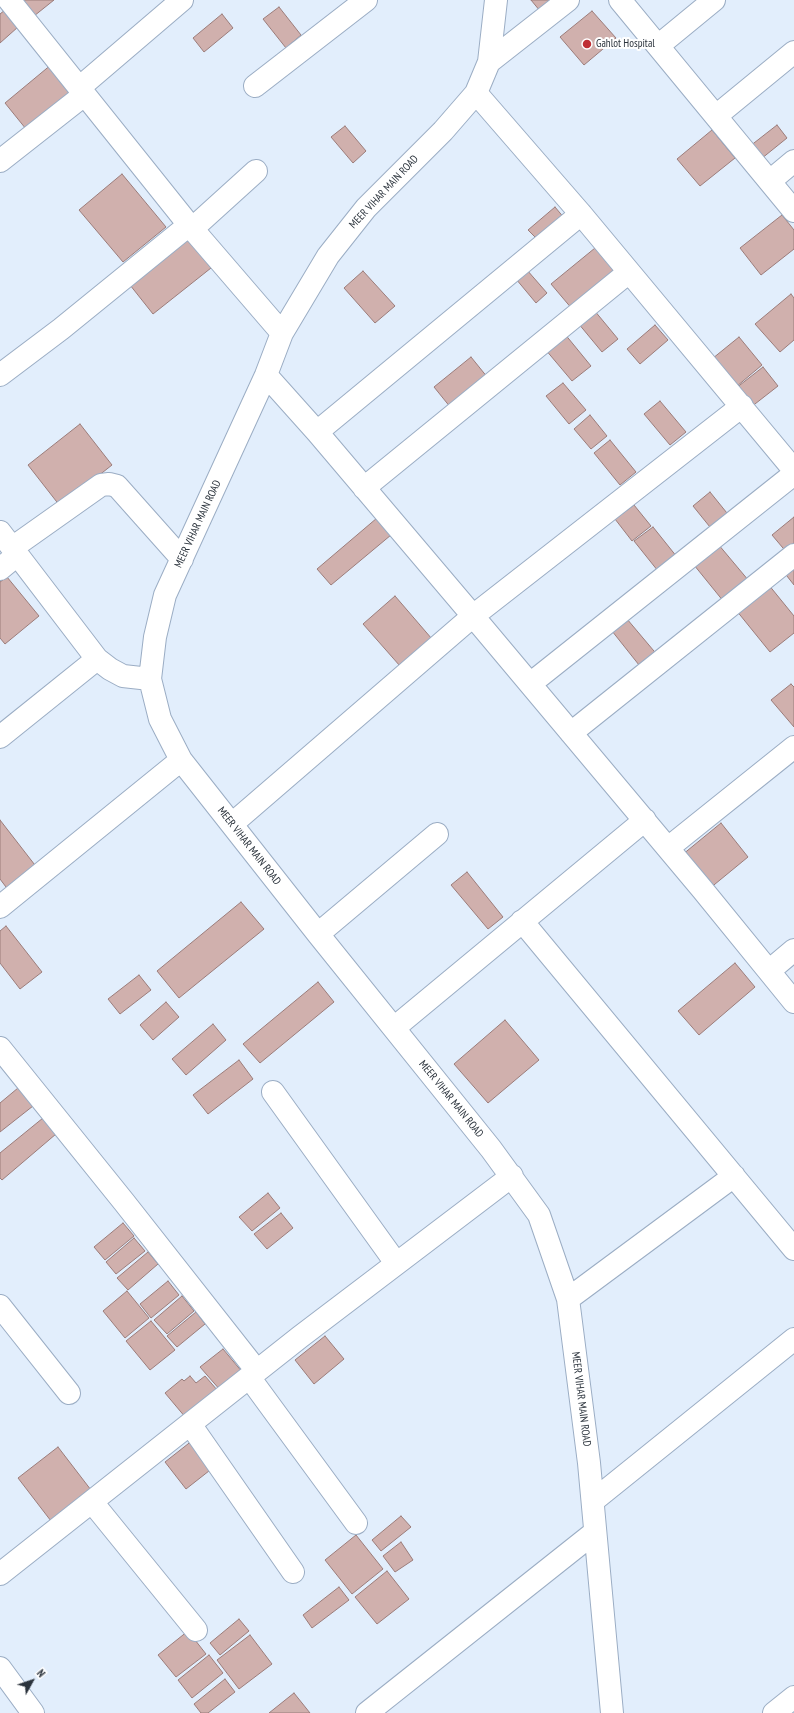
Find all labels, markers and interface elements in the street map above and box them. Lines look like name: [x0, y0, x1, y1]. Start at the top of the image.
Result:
place label: Gahlot Hospital: [596, 37, 655, 51]
marker: Gahlot Hospital: [581, 38, 593, 50]
street label: MEER VIHAR MAIN ROAD: [347, 153, 421, 231]
street label: MEER VIHAR MAIN ROAD: [172, 478, 224, 570]
street label: MEER VIHAR MAIN ROAD: [214, 804, 284, 888]
street label: MEER VIHAR MAIN ROAD: [416, 1058, 486, 1140]
street label: MEER VIHAR MAIN ROAD: [569, 1351, 593, 1447]
north arrow: [12, 1661, 52, 1701]
text: N: [34, 1667, 48, 1680]

